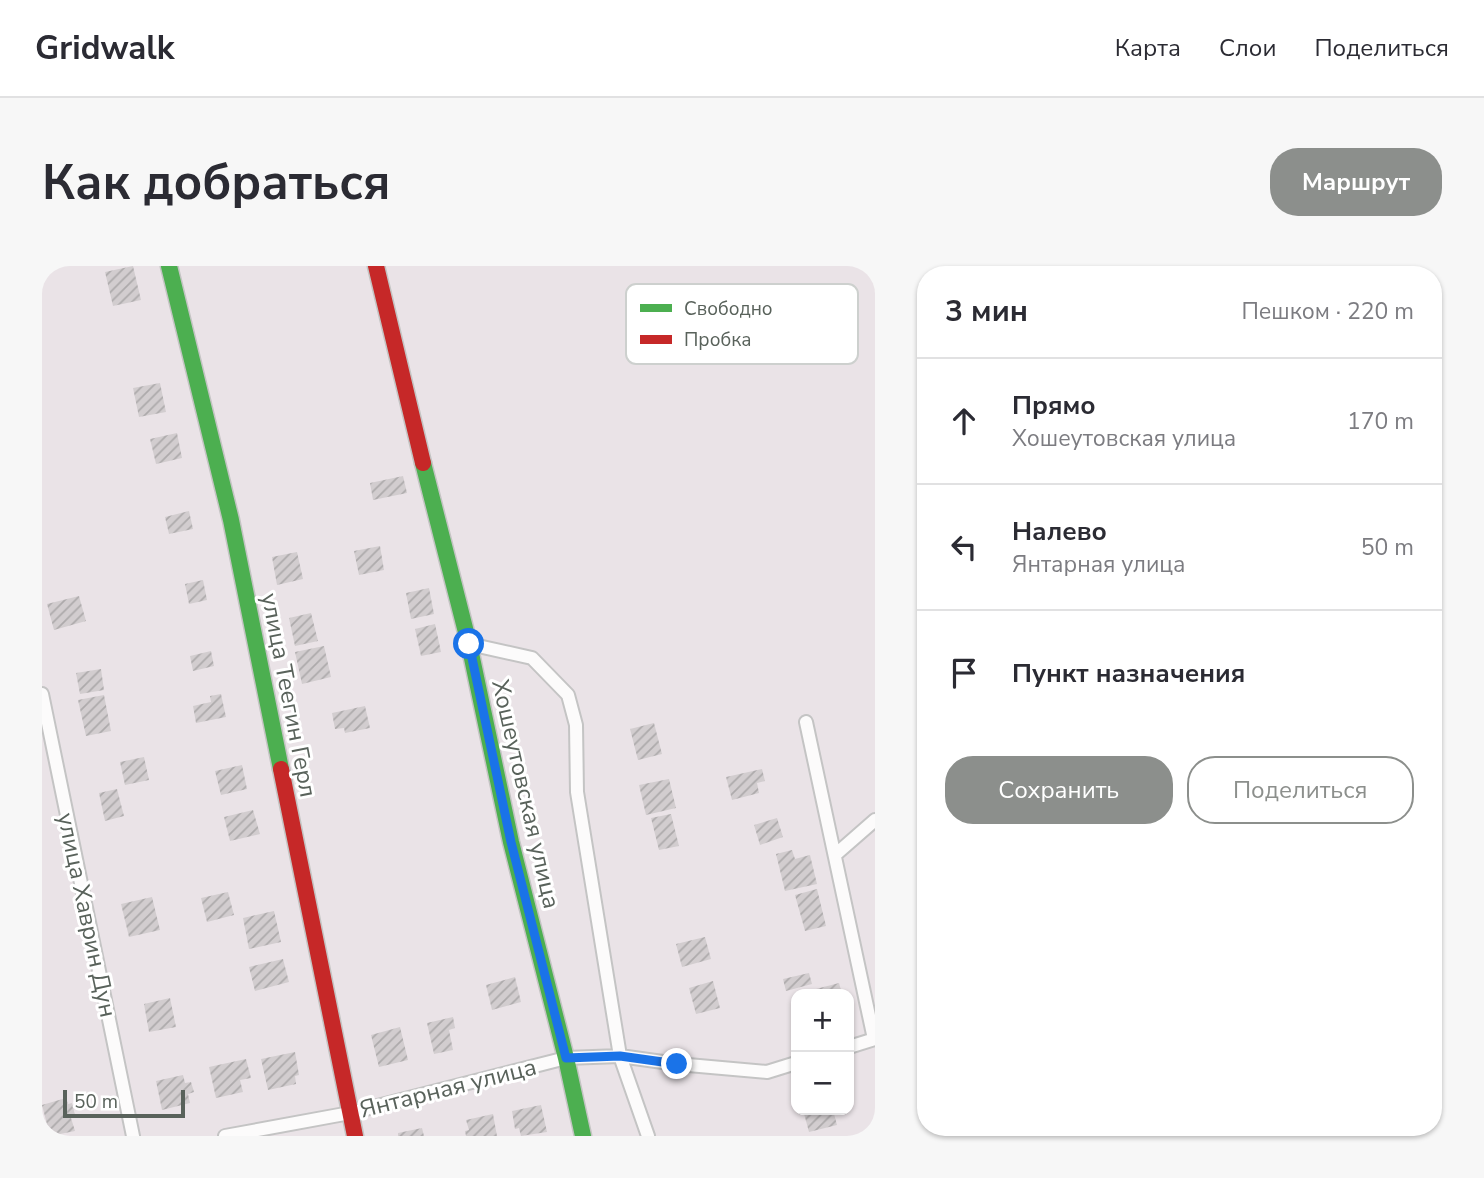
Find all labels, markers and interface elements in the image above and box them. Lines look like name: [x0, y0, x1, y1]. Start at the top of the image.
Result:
text: Gridwalk: [35, 26, 175, 71]
text: Карта: [1115, 32, 1181, 64]
text: Слои: [1219, 32, 1276, 64]
text: Поделиться: [1314, 32, 1449, 64]
button: Маршрут: [1270, 148, 1442, 216]
text: Как добраться: [42, 149, 390, 216]
legend: [626, 284, 858, 364]
text: 3 мин: [945, 291, 1028, 332]
text: Свободно: [684, 296, 773, 322]
text: Пешком · 220 m: [1241, 296, 1414, 327]
text: Пробка: [684, 327, 751, 353]
text: Прямо: [1012, 388, 1096, 423]
icon: ahead: [945, 402, 983, 440]
text: 170 m: [1347, 406, 1414, 437]
text: Хошеутовская улица: [1012, 423, 1236, 454]
text: Налево: [1012, 514, 1107, 549]
icon: left: [945, 528, 983, 566]
text: 50 m: [1361, 532, 1414, 563]
text: Янтарная улица: [1012, 549, 1186, 580]
street label: улица Теегин Герл: [254, 590, 324, 800]
route start: [453, 628, 484, 659]
icon: arrive: [945, 654, 983, 692]
text: Пункт назначения: [1012, 656, 1245, 691]
street label: Хошеутовская улица: [484, 676, 568, 912]
button: Сохранить: [945, 756, 1173, 824]
button: Поделиться: [1187, 756, 1414, 824]
street label: улица Хаврин Дун: [50, 810, 124, 1020]
map controls: [791, 989, 854, 1115]
button: +: [791, 989, 854, 1052]
route end: [661, 1048, 692, 1079]
street label: Янтарная улица: [356, 1051, 540, 1125]
button: −: [791, 1052, 854, 1115]
scale bar: [63, 1087, 186, 1119]
text: 50 m: [74, 1089, 118, 1115]

